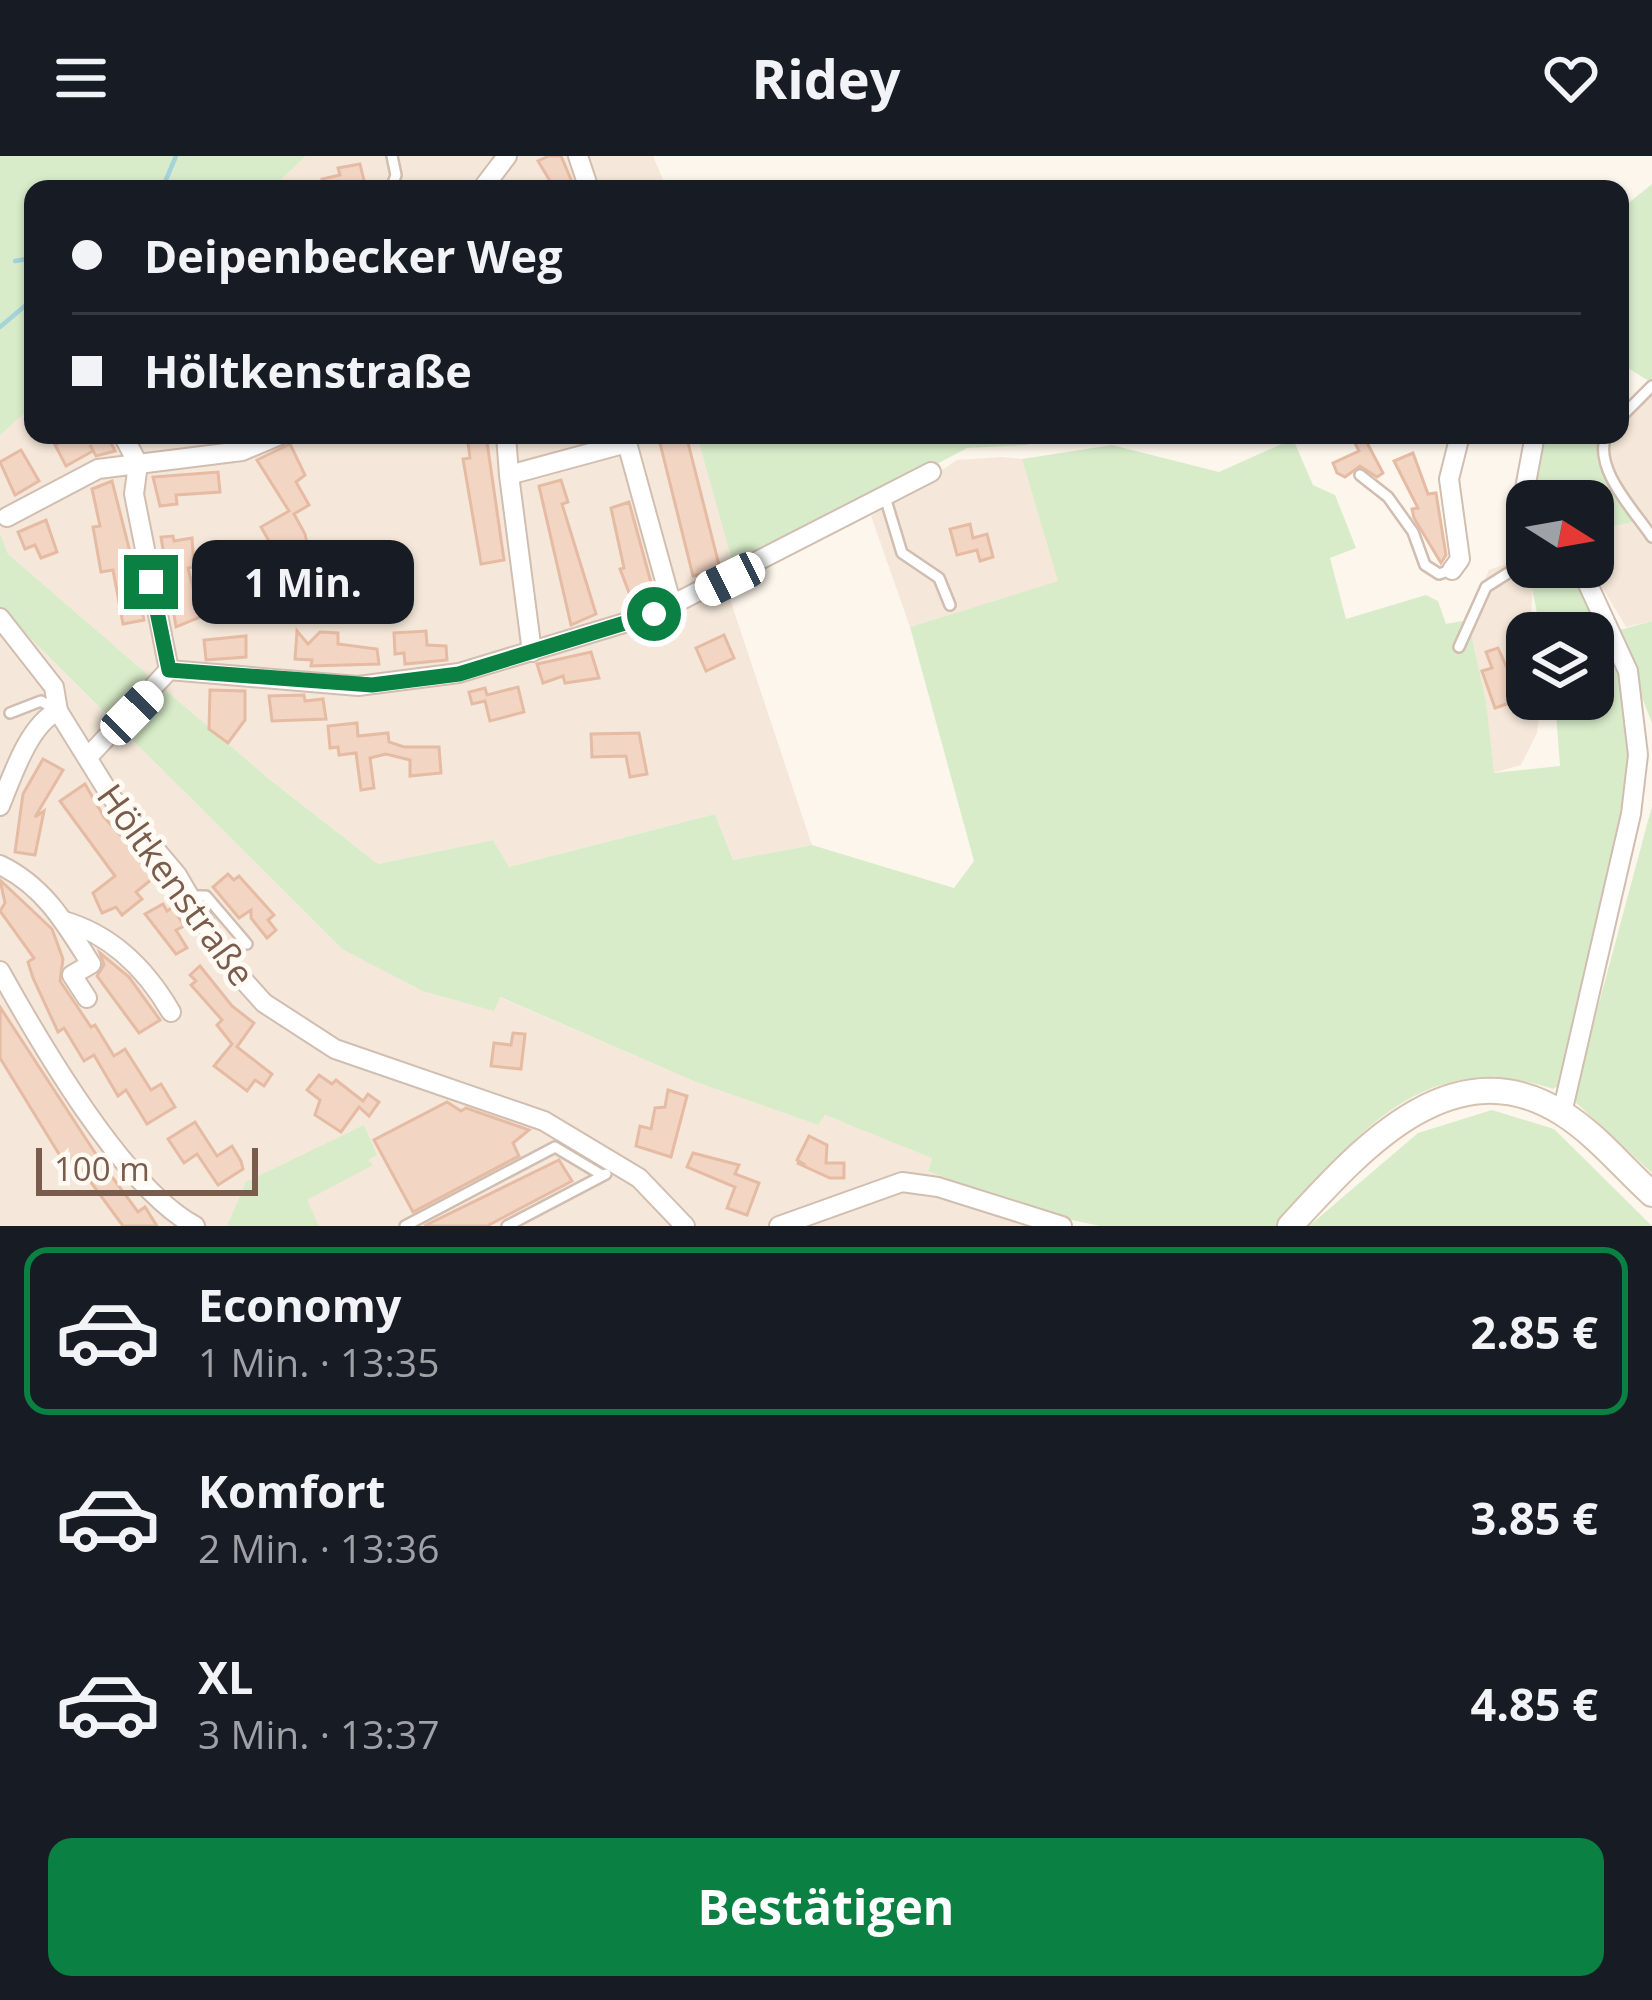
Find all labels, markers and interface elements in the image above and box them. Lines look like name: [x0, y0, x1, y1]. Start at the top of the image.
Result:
text: Ridey: [752, 41, 900, 115]
icon: menu: [48, 45, 114, 111]
icon: heart: [1538, 45, 1604, 111]
text: Deipenbecker Weg: [144, 225, 563, 286]
text: Höltkenstraße: [144, 340, 472, 401]
north arrow: [1506, 480, 1614, 588]
map controls: [1506, 480, 1614, 720]
callout: 1 Min.: [193, 540, 415, 624]
car: [690, 547, 770, 611]
route end: [124, 555, 178, 609]
text: 1 Min.: [244, 555, 362, 608]
route start: [627, 587, 681, 641]
button: layers: [1506, 612, 1614, 720]
car: [94, 675, 170, 751]
street label: Höltkenstraße: [86, 774, 266, 996]
scale bar: [36, 1142, 258, 1195]
text: 100 m: [54, 1146, 150, 1191]
text: Economy: [198, 1274, 401, 1335]
icon: car: [54, 1277, 162, 1385]
text: 2.85 €: [1471, 1301, 1598, 1362]
text: 1 Min. · 13:35: [198, 1335, 439, 1388]
text: Komfort: [198, 1460, 385, 1521]
icon: car: [54, 1463, 162, 1571]
text: 3.85 €: [1471, 1487, 1598, 1548]
text: 2 Min. · 13:36: [198, 1521, 439, 1574]
text: XL: [198, 1646, 253, 1707]
icon: car: [54, 1649, 162, 1757]
text: 4.85 €: [1471, 1673, 1598, 1734]
text: 3 Min. · 13:37: [198, 1707, 439, 1760]
button: Bestätigen: [48, 1838, 1604, 1976]

